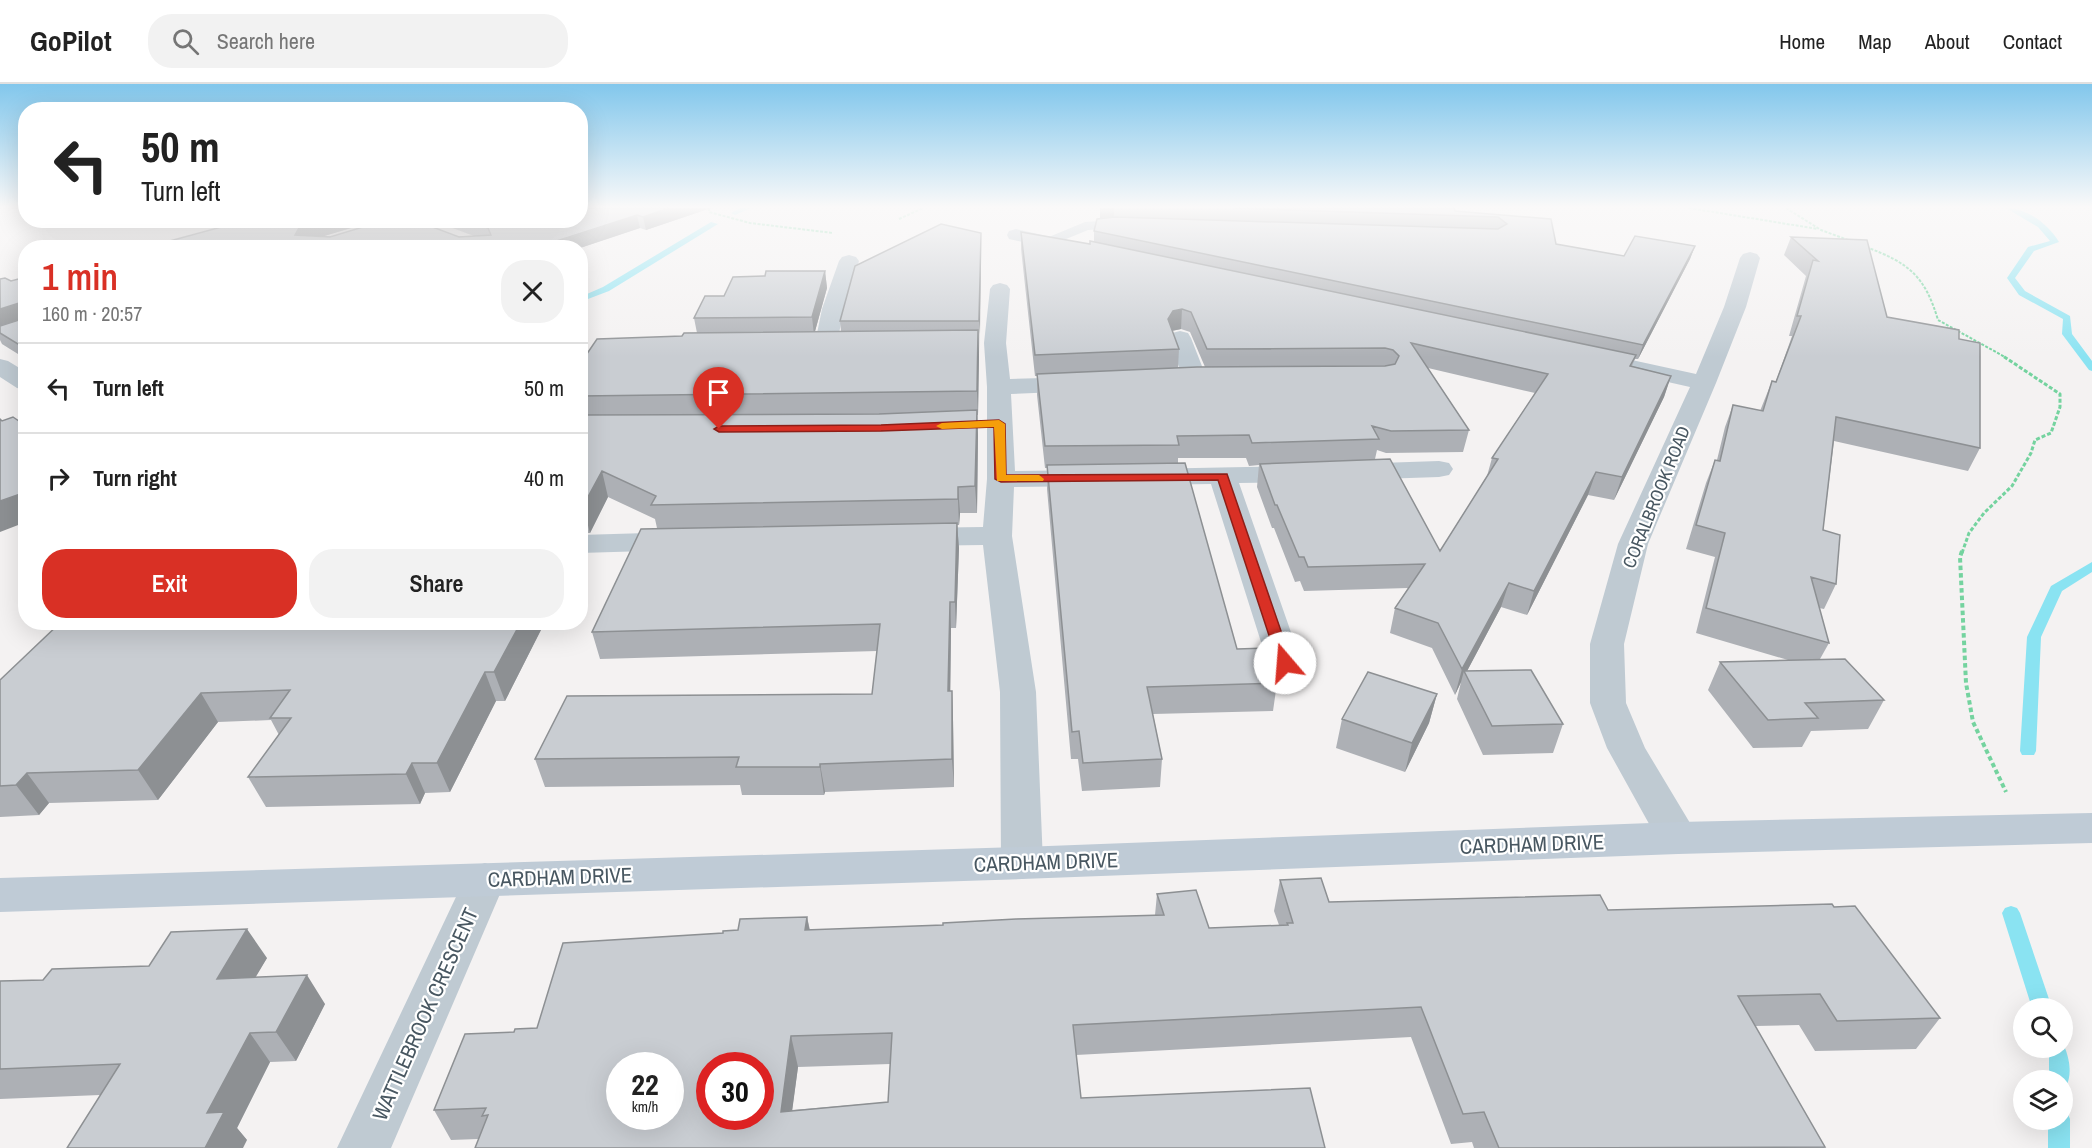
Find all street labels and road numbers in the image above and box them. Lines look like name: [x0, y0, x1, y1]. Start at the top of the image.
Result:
street label: CORALBROOK ROAD: [1616, 422, 1696, 572]
street label: CARDHAM DRIVE: [1459, 827, 1605, 861]
street label: CARDHAM DRIVE: [973, 845, 1119, 879]
street label: CARDHAM DRIVE: [487, 860, 633, 894]
street label: WATTLEBROOK CRESCENT: [365, 903, 485, 1125]

